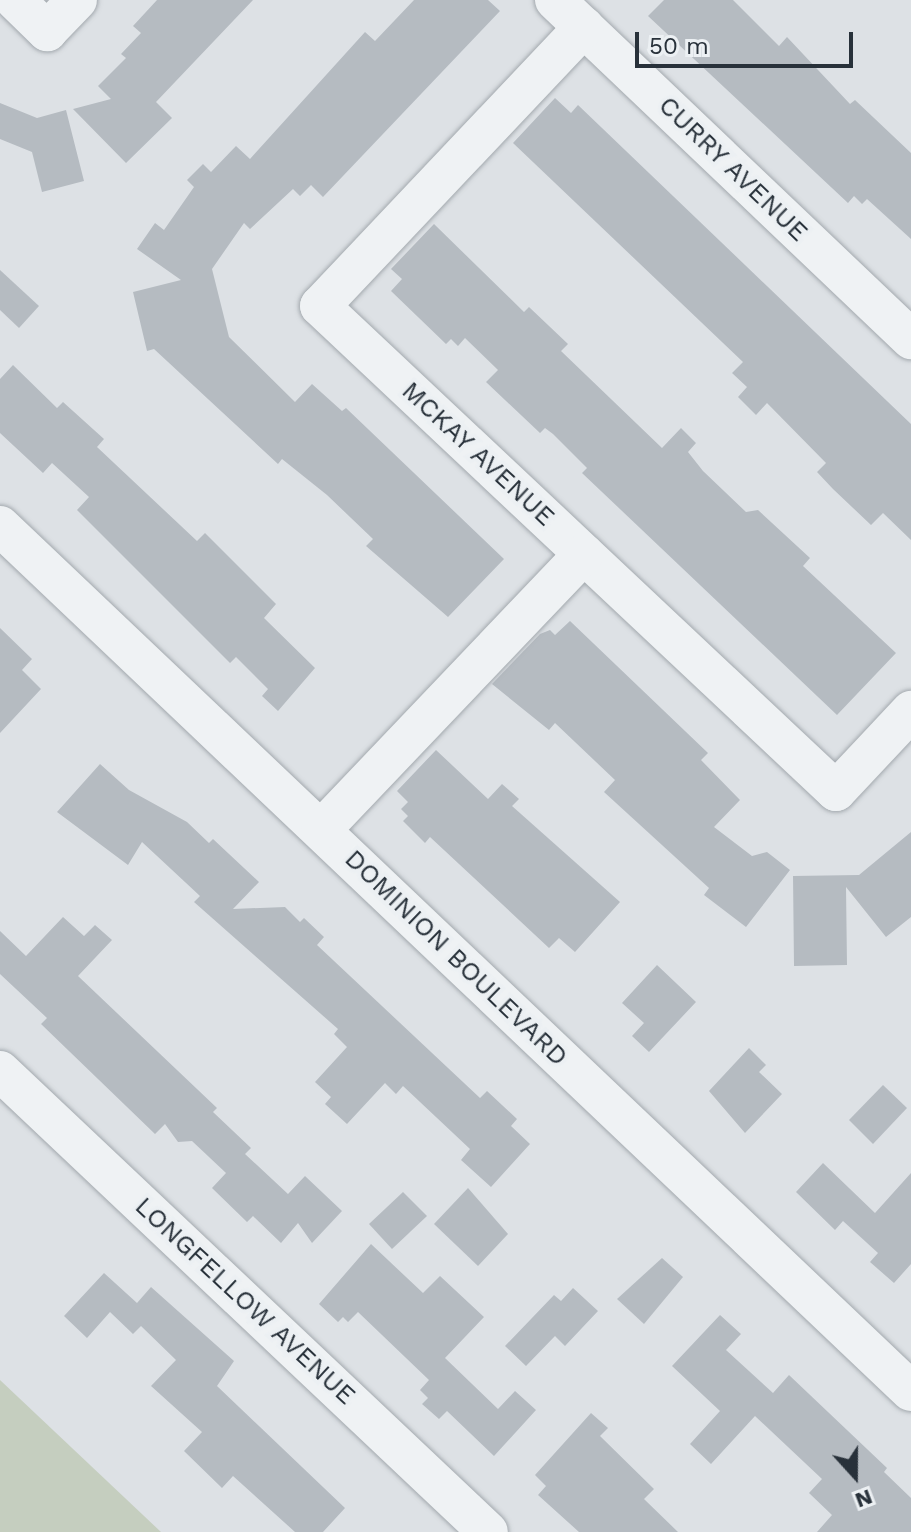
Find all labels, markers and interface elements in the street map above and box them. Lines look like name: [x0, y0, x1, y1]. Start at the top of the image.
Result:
scale bar: [639, 16, 857, 66]
text: 50 m: [649, 32, 709, 60]
street label: CURRY AVENUE: [651, 89, 815, 249]
street label: MCKAY AVENUE: [394, 375, 562, 533]
street label: DOMINION BOULEVARD: [338, 843, 574, 1073]
street label: LONGFELLOW AVENUE: [128, 1190, 362, 1412]
north arrow: [815, 1436, 895, 1516]
text: N: [852, 1484, 876, 1513]

